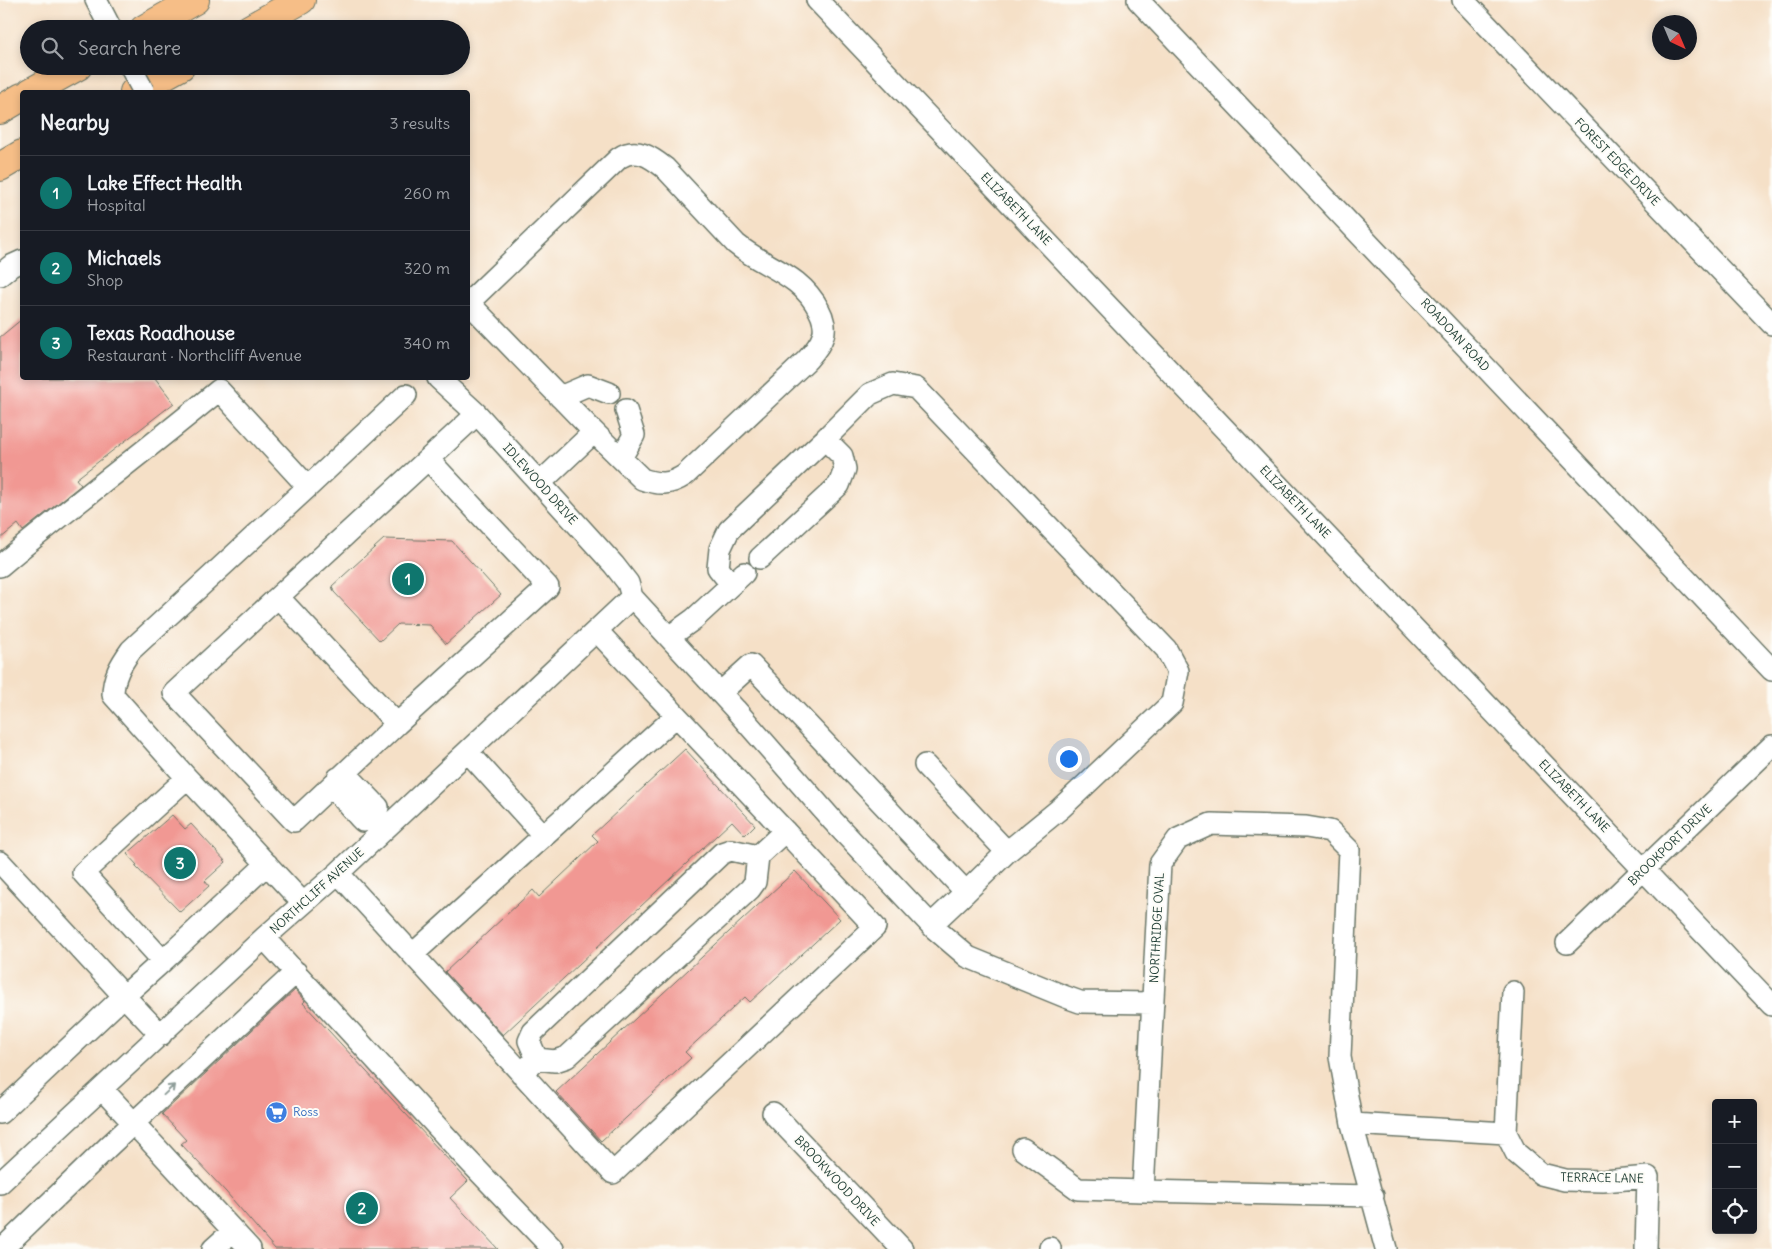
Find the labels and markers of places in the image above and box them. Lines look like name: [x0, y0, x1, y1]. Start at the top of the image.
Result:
pin: 1: [392, 560, 424, 598]
pin: 3: [164, 844, 196, 882]
supermarket icon: Ross: [265, 1100, 289, 1124]
place label: Ross: [293, 1104, 318, 1119]
pin: 2: [346, 1189, 378, 1227]

